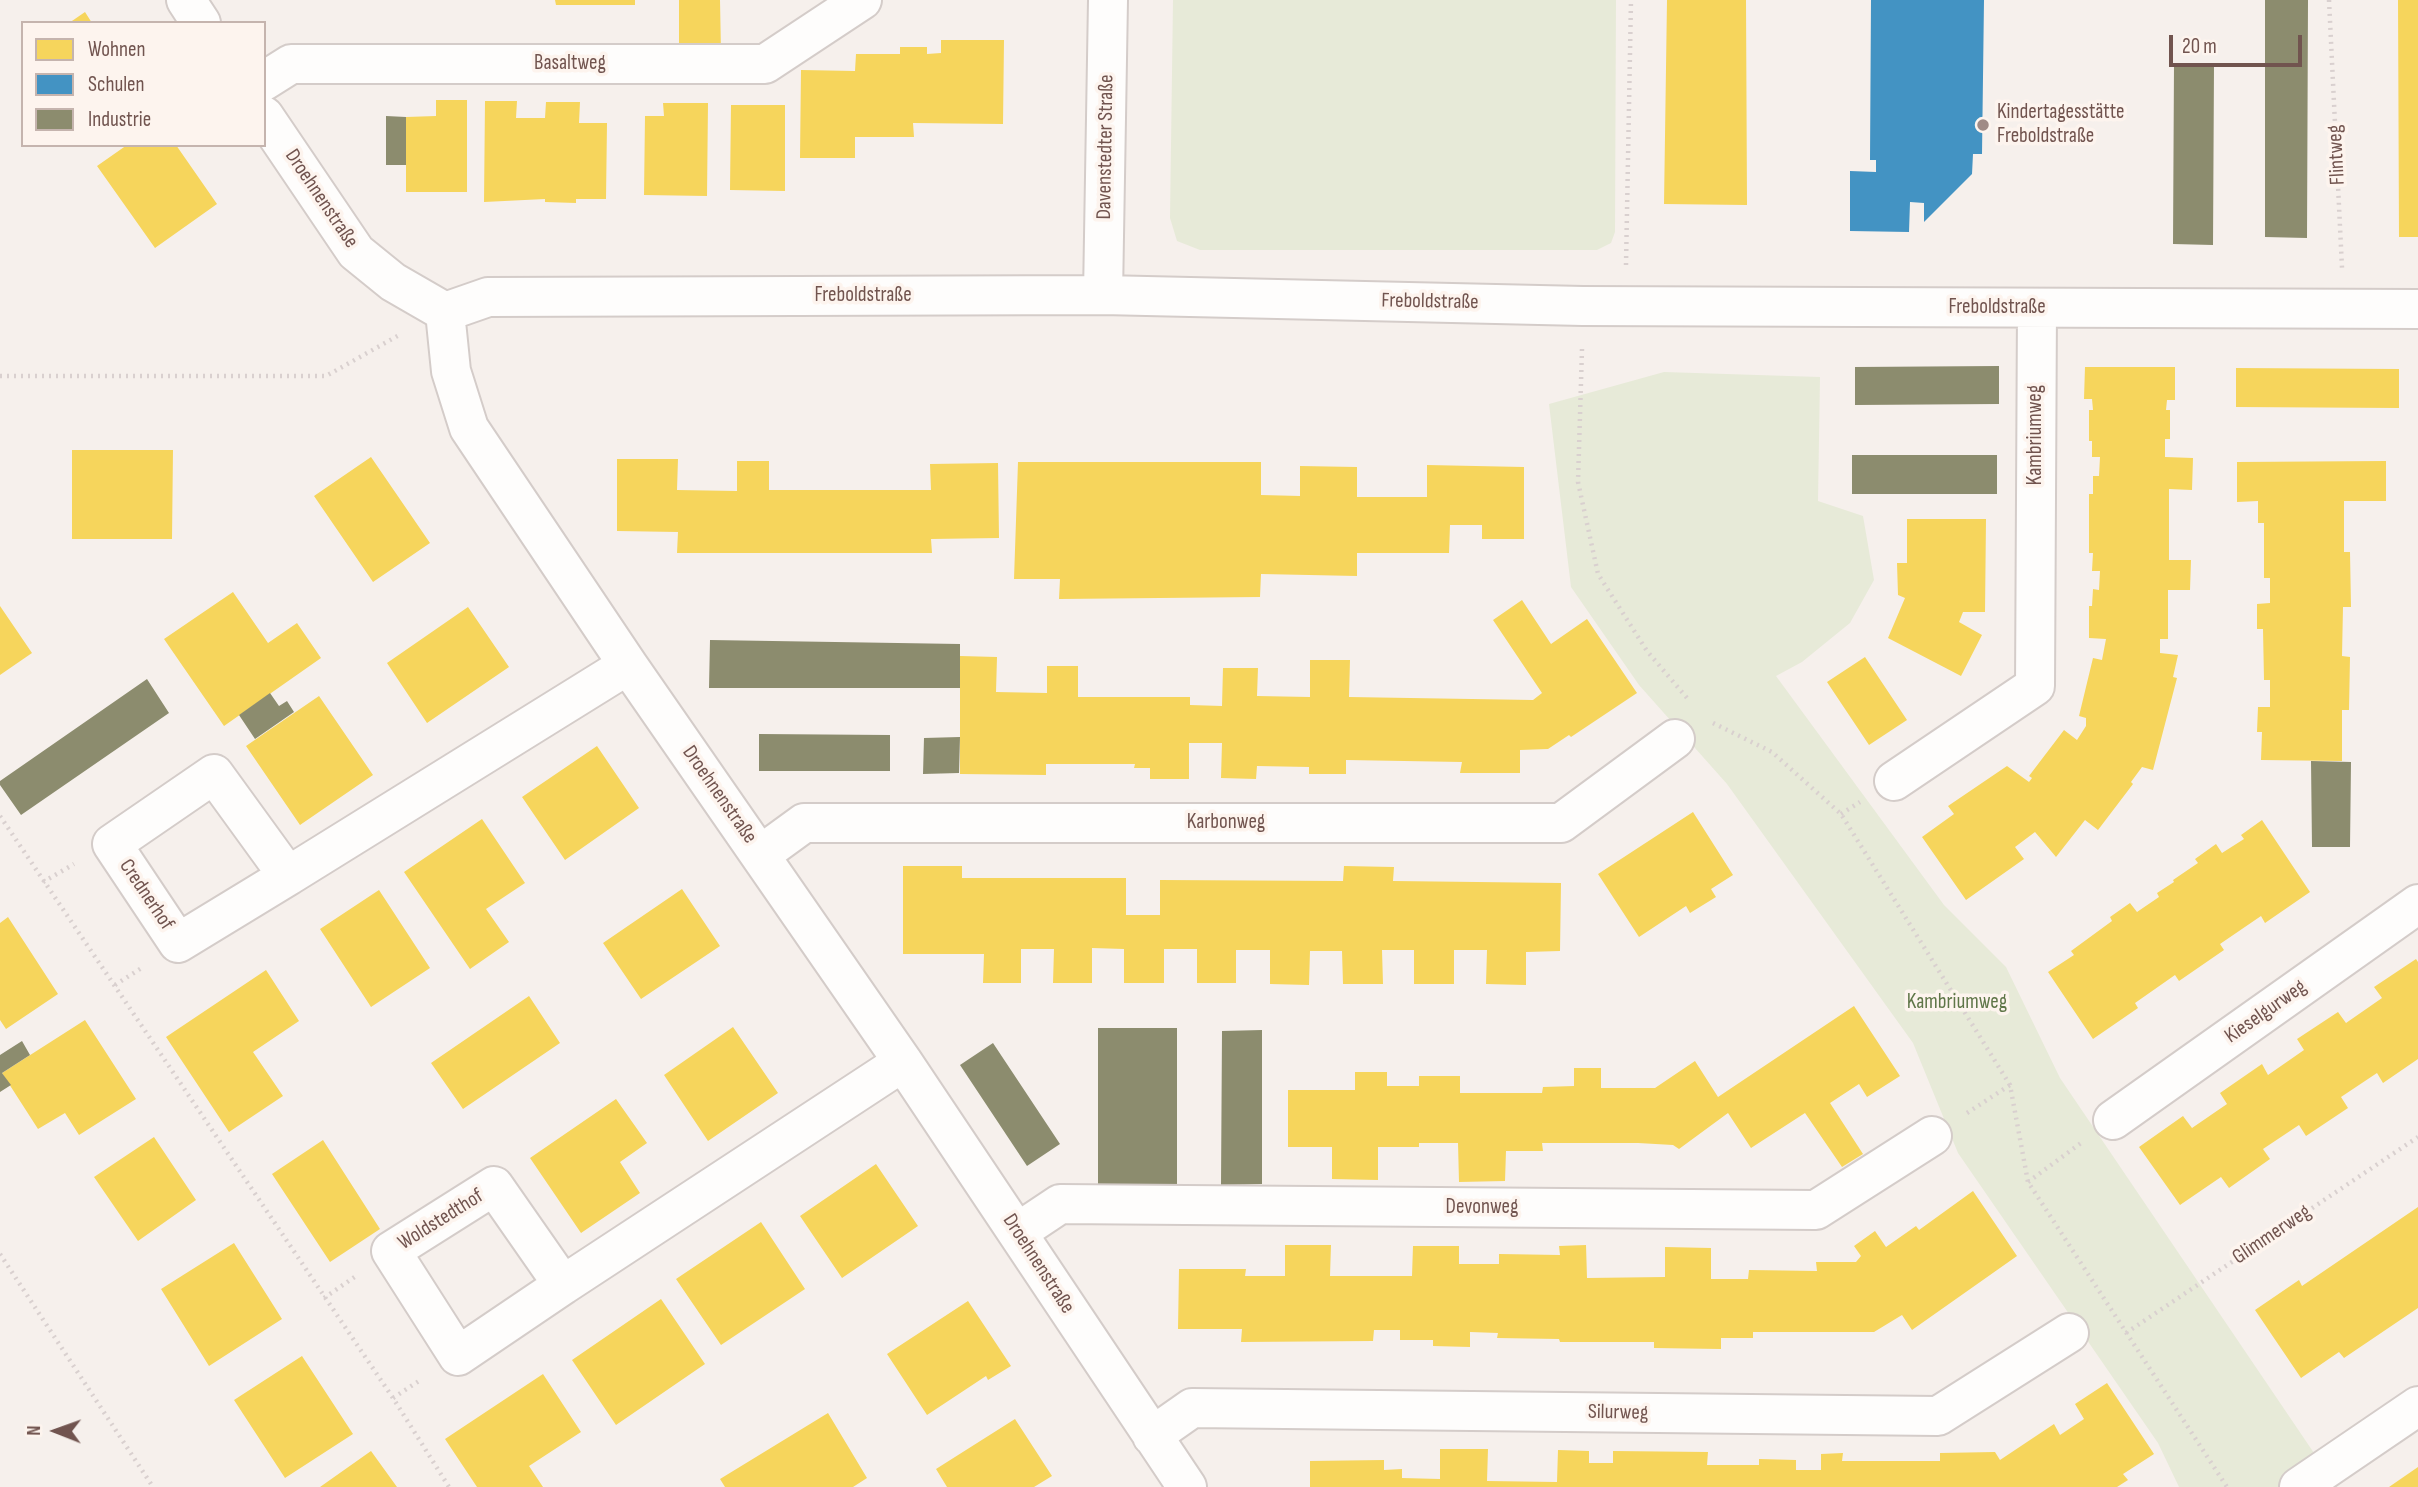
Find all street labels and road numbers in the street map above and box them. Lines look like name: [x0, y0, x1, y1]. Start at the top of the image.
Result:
street label: Basaltweg: [534, 51, 606, 77]
street label: Davenstedter Straße: [1092, 74, 1120, 220]
street label: Flintweg: [2323, 124, 2351, 186]
street label: Droehnenstraße: [279, 145, 363, 253]
street label: Freboldstraße: [814, 283, 912, 309]
street label: Freboldstraße: [1381, 289, 1479, 315]
street label: Freboldstraße: [1948, 295, 2046, 321]
street label: Kambriumweg: [2023, 385, 2049, 485]
street label: Droehnenstraße: [676, 741, 762, 849]
street label: Karbonweg: [1187, 810, 1265, 836]
street label: Crednerhof: [113, 855, 179, 935]
street label: Kieselgurweg: [2220, 975, 2312, 1049]
street label: Woldstedthof: [394, 1184, 488, 1256]
street label: Devonweg: [1446, 1195, 1518, 1221]
street label: Glimmerweg: [2228, 1200, 2316, 1270]
street label: Droehnenstraße: [997, 1210, 1079, 1318]
street label: Silurweg: [1588, 1400, 1648, 1426]

